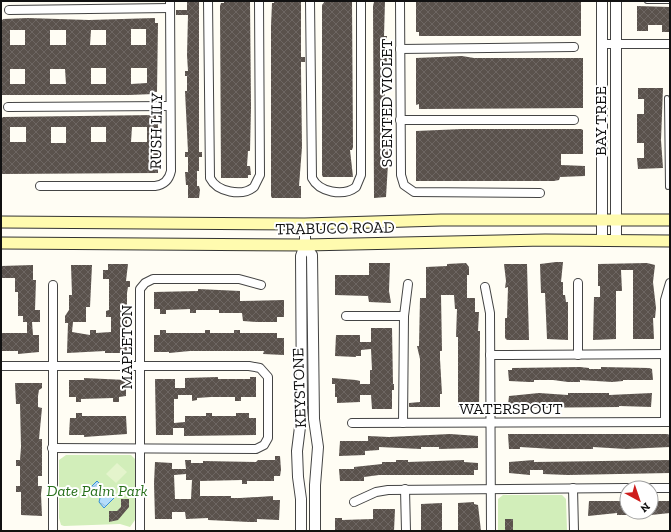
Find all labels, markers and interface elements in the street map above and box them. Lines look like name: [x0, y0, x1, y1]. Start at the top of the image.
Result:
street label: SCENTED VIOLET: [377, 39, 396, 167]
street label: BAY TREE: [591, 86, 610, 156]
street label: RUSH LILY: [146, 92, 166, 170]
street label: TRABUCO ROAD: [275, 217, 395, 239]
street label: MAPLETON: [117, 304, 136, 389]
street label: KEYSTONE: [288, 348, 310, 428]
street label: WATERSPOUT: [459, 399, 563, 418]
north arrow: [619, 480, 659, 520]
park label: Date Palm Park: [46, 481, 148, 500]
text: N: [637, 500, 652, 515]

